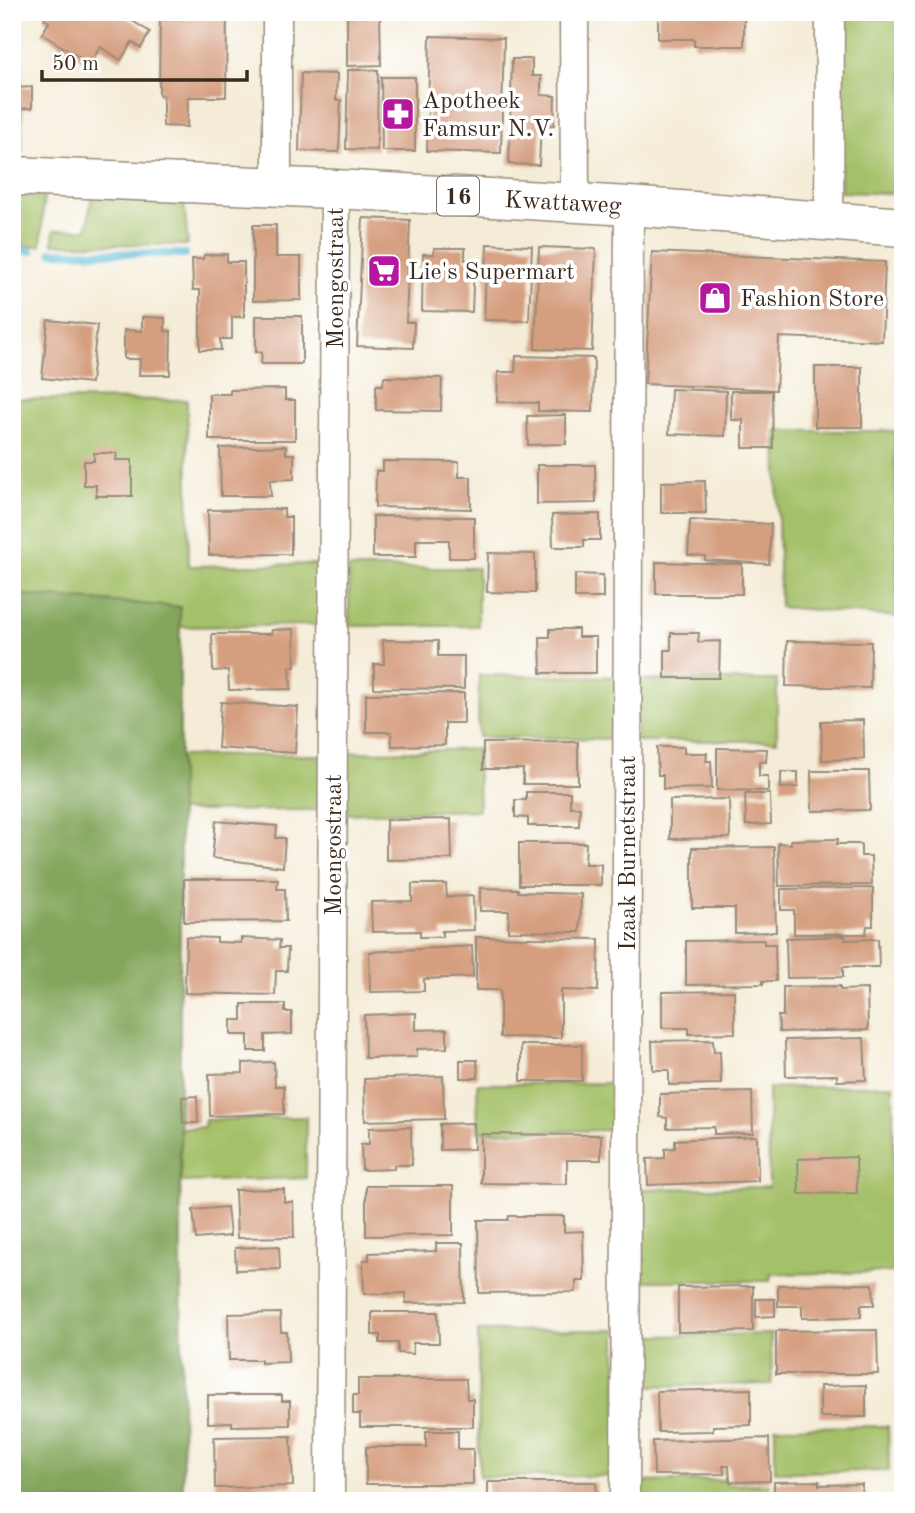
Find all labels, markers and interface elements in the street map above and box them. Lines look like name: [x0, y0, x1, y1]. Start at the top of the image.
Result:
scale bar: [42, 38, 247, 82]
text: 50 m: [52, 54, 99, 75]
place label: Apotheek Famsur N.V.: [422, 90, 554, 142]
pharmacy icon: Apotheek Famsur N.V.: [379, 95, 417, 133]
road number: 16: [437, 176, 479, 216]
street label: Kwattaweg: [504, 189, 622, 219]
street label: Moengostraat: [325, 207, 349, 349]
supermarket icon: Lie's Supermart: [365, 252, 403, 290]
place label: Lie's Supermart: [408, 261, 575, 285]
shop icon: Fashion Store: [696, 279, 734, 317]
place label: Fashion Store: [740, 288, 884, 312]
street label: Izaak Burnetstraat: [617, 755, 641, 951]
street label: Moengostraat: [323, 774, 347, 916]

